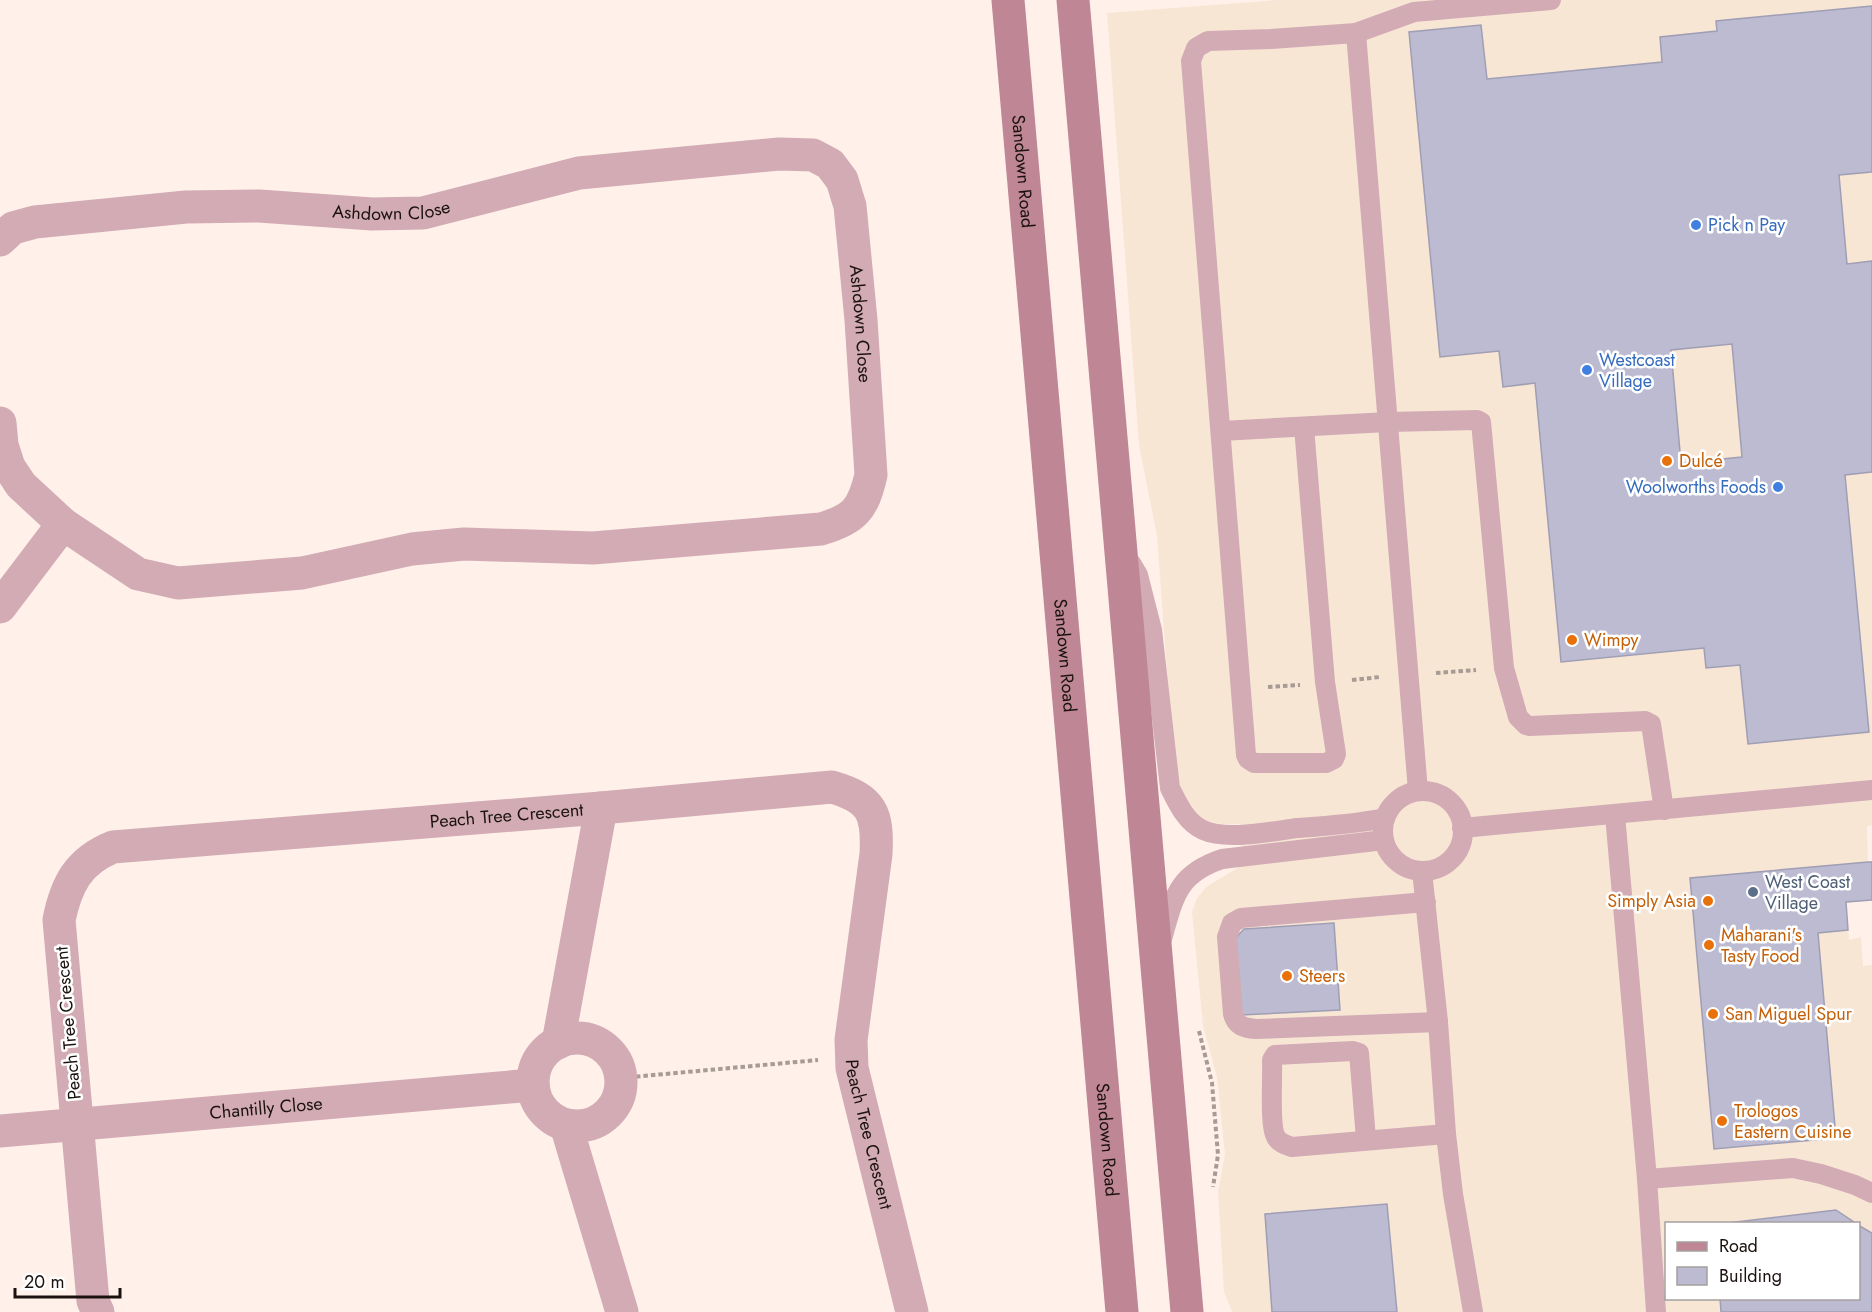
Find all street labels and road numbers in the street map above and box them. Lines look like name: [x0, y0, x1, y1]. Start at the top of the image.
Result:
street label: Sandown Road: [1005, 114, 1041, 229]
street label: Ashdown Close: [331, 194, 453, 227]
street label: Ashdown Close: [843, 263, 878, 383]
street label: Sandown Road: [1047, 598, 1083, 713]
street label: Peach Tree Crescent: [429, 796, 585, 835]
street label: Peach Tree Crescent: [48, 945, 88, 1101]
street label: Peach Tree Crescent: [839, 1059, 899, 1213]
street label: Sandown Road: [1089, 1082, 1125, 1198]
street label: Chantilly Close: [208, 1090, 324, 1126]

